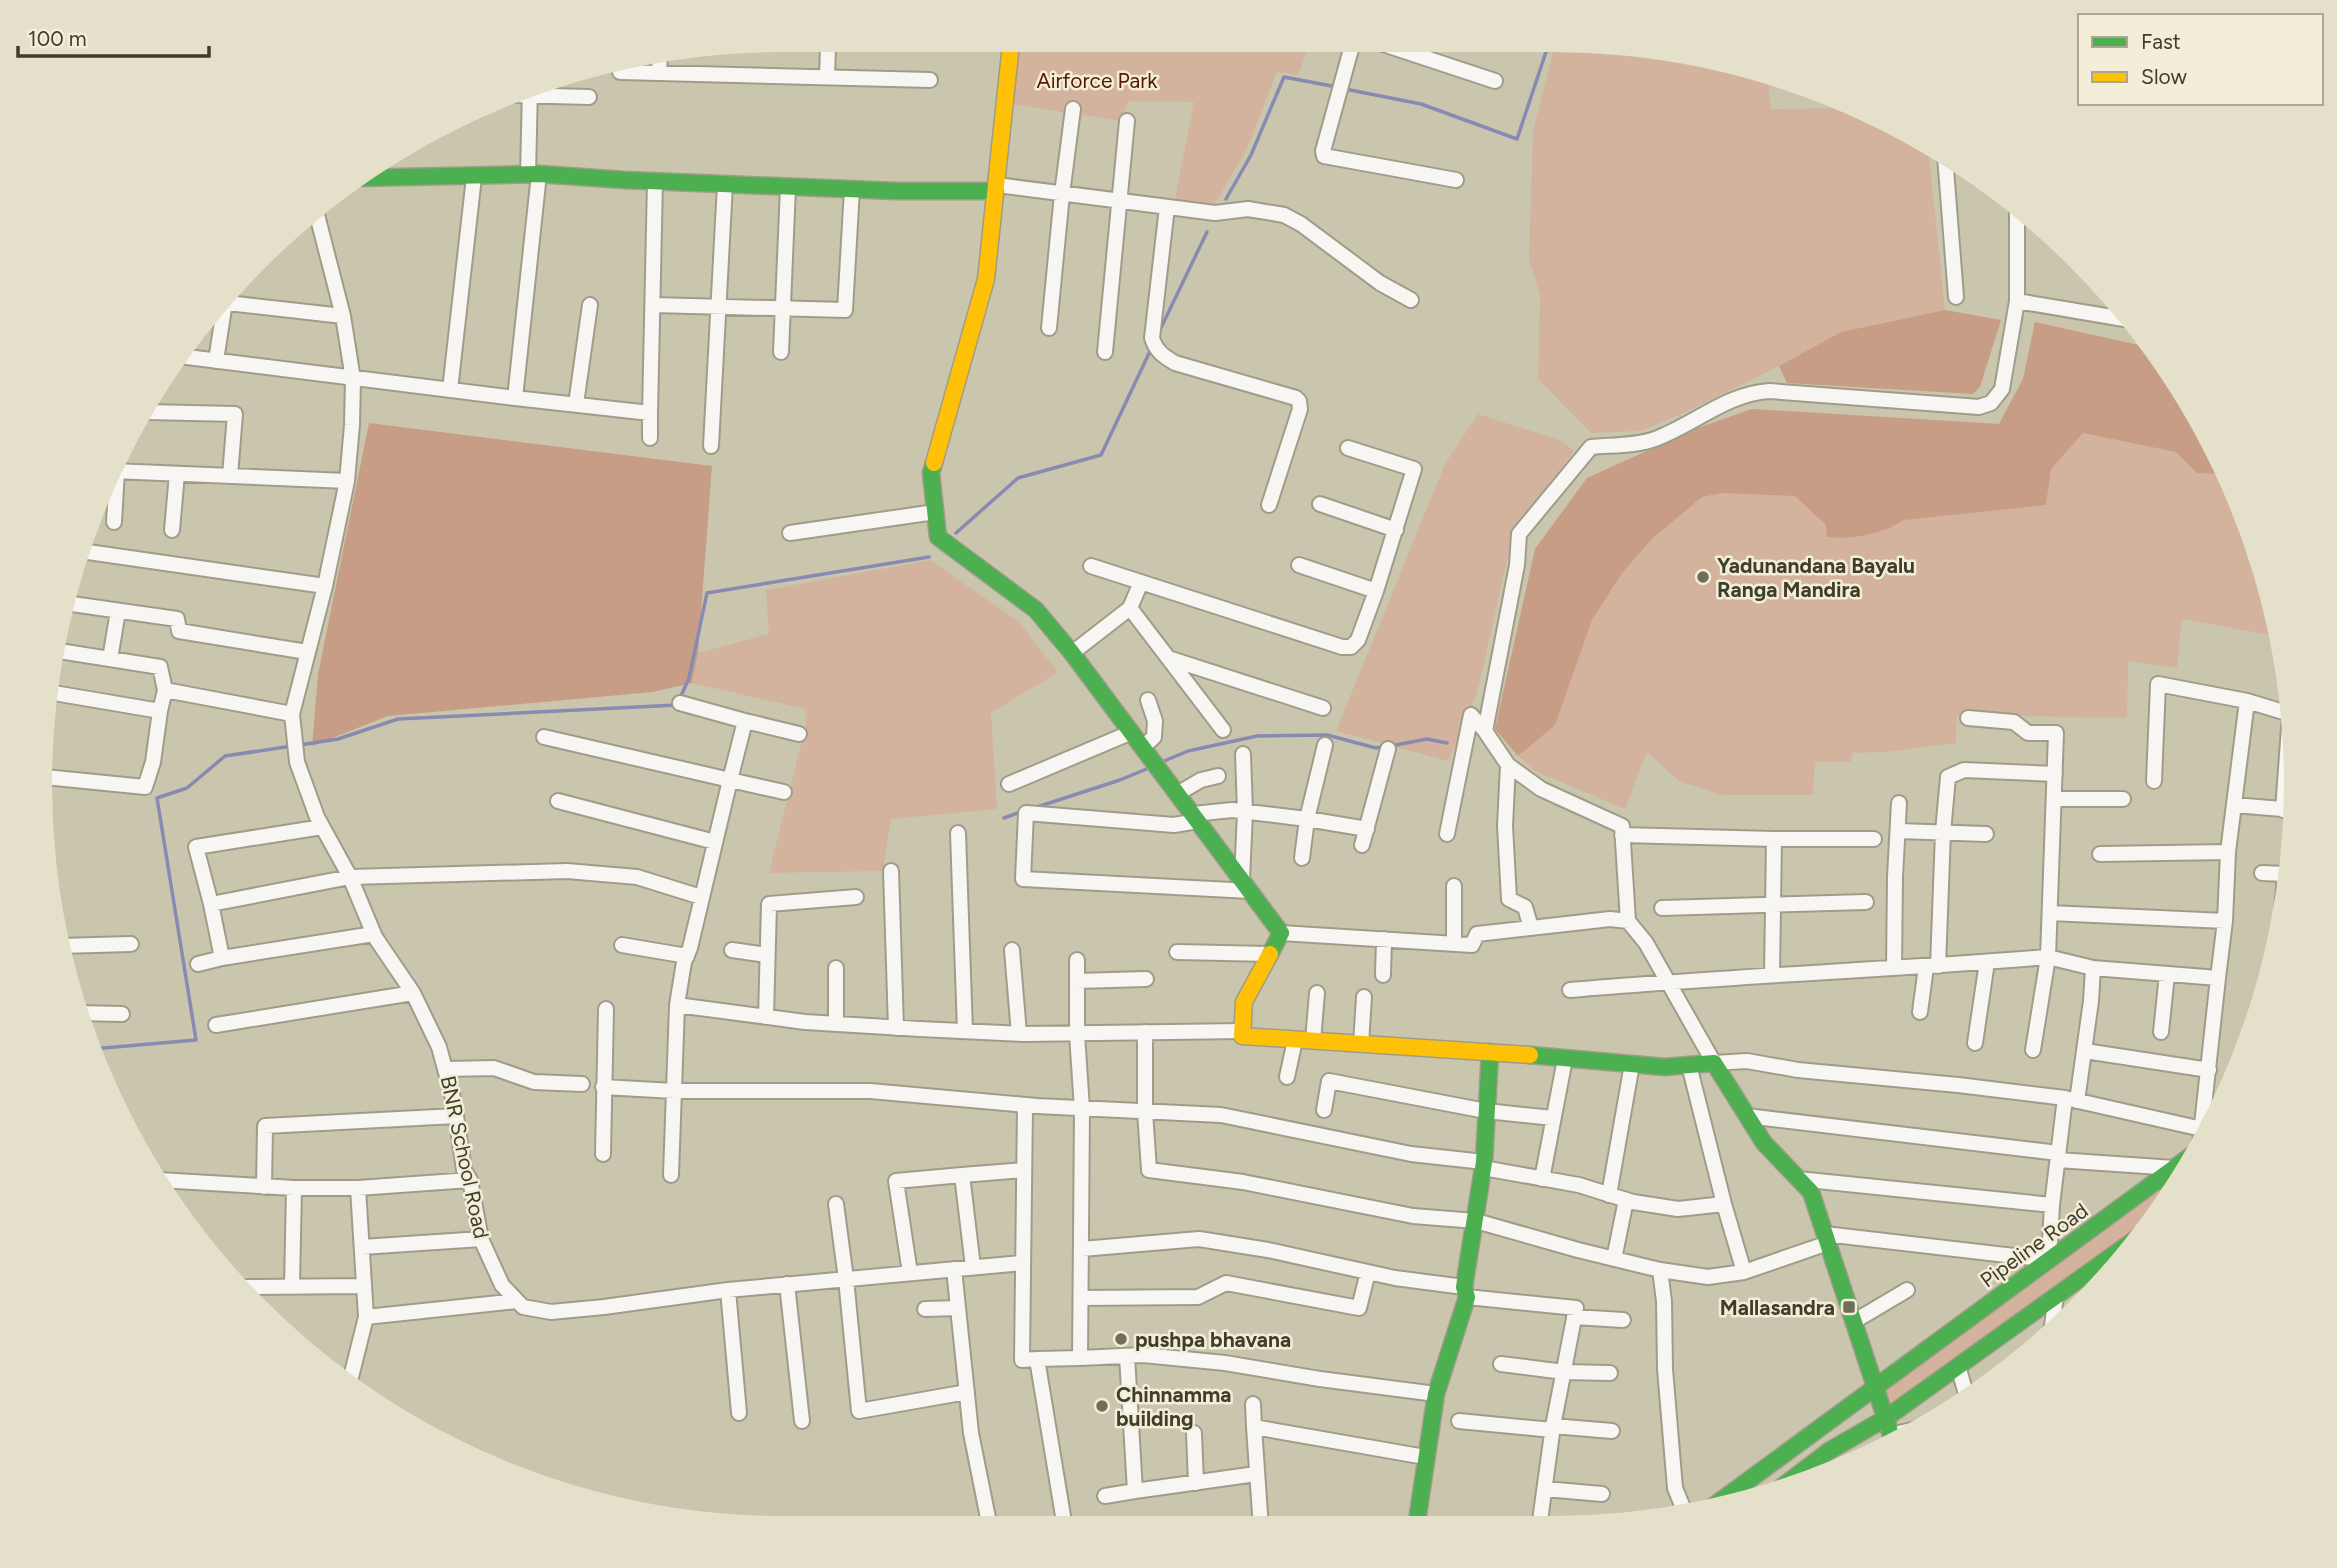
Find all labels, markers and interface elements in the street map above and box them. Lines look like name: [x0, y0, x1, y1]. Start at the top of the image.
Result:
scale bar: [18, 14, 208, 58]
legend: [2078, 14, 2323, 105]
text: 100 m: [28, 26, 87, 51]
text: Fast: [2141, 29, 2181, 54]
text: Slow: [2141, 64, 2187, 89]
park label: Airforce Park: [1036, 68, 1158, 93]
place label: Yadunandana Bayalu Ranga Mandira: [1717, 553, 1915, 602]
marker: Yadunandana Bayalu Ranga Mandira: [1695, 569, 1711, 585]
street label: BNR School Road: [436, 1073, 494, 1241]
street label: Pipeline Road: [1975, 1198, 2093, 1292]
place label: Mallasandra: [1720, 1295, 1835, 1320]
marker: Mallasandra: [1841, 1299, 1857, 1315]
place label: pushpa bhavana: [1135, 1327, 1291, 1352]
marker: pushpa bhavana: [1113, 1331, 1129, 1347]
place label: Chinnamma building: [1116, 1382, 1232, 1431]
marker: Chinnamma building: [1094, 1398, 1110, 1414]

